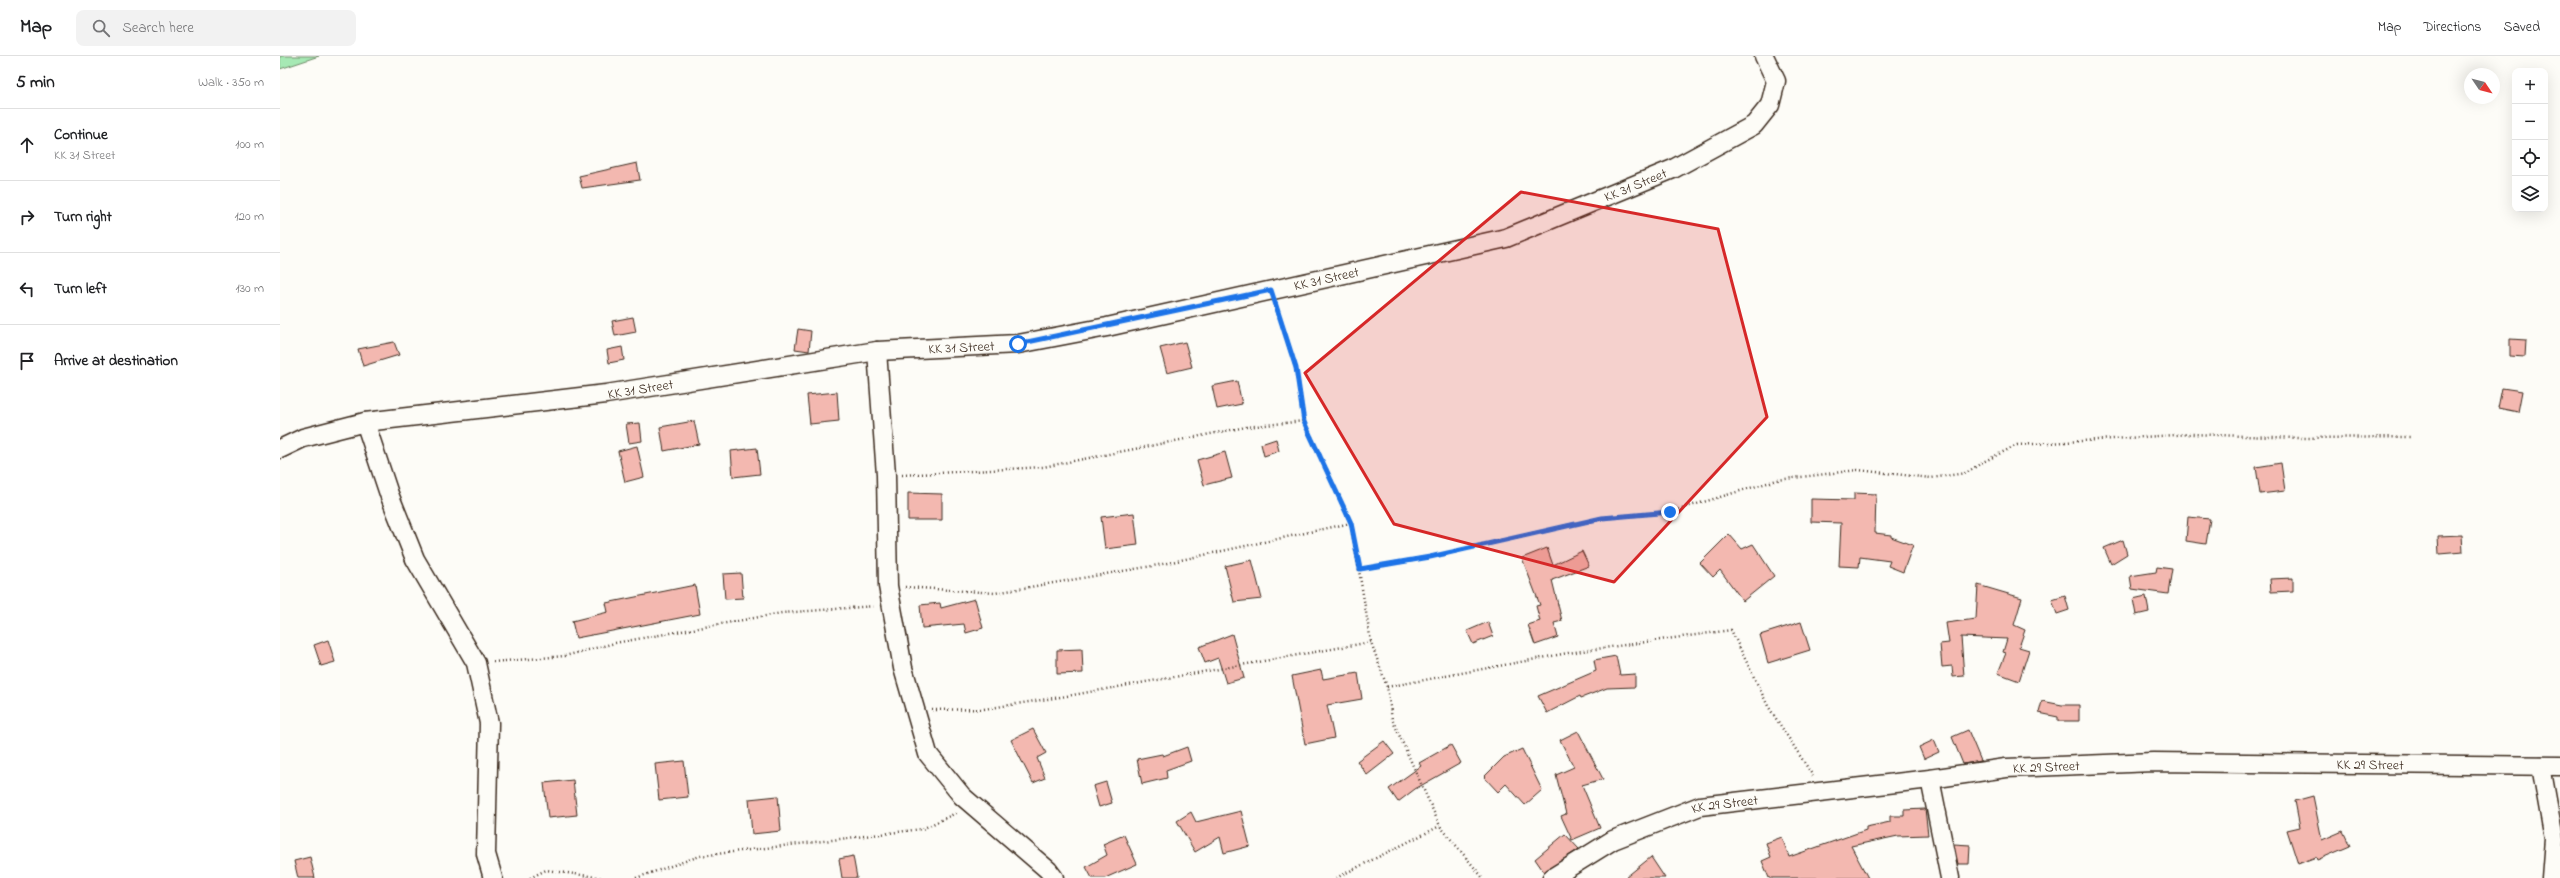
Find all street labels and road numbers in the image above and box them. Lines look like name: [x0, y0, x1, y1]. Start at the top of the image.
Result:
street label: KK 31 Street: [1601, 164, 1671, 208]
street label: KK 31 Street: [1292, 262, 1361, 297]
street label: KK 31 Street: [928, 336, 995, 360]
street label: KK 31 Street: [606, 374, 675, 406]
street label: KK 29 Street: [2337, 755, 2404, 776]
street label: KK 29 Street: [2012, 756, 2081, 780]
street label: KK 29 Street: [1688, 790, 1760, 820]

